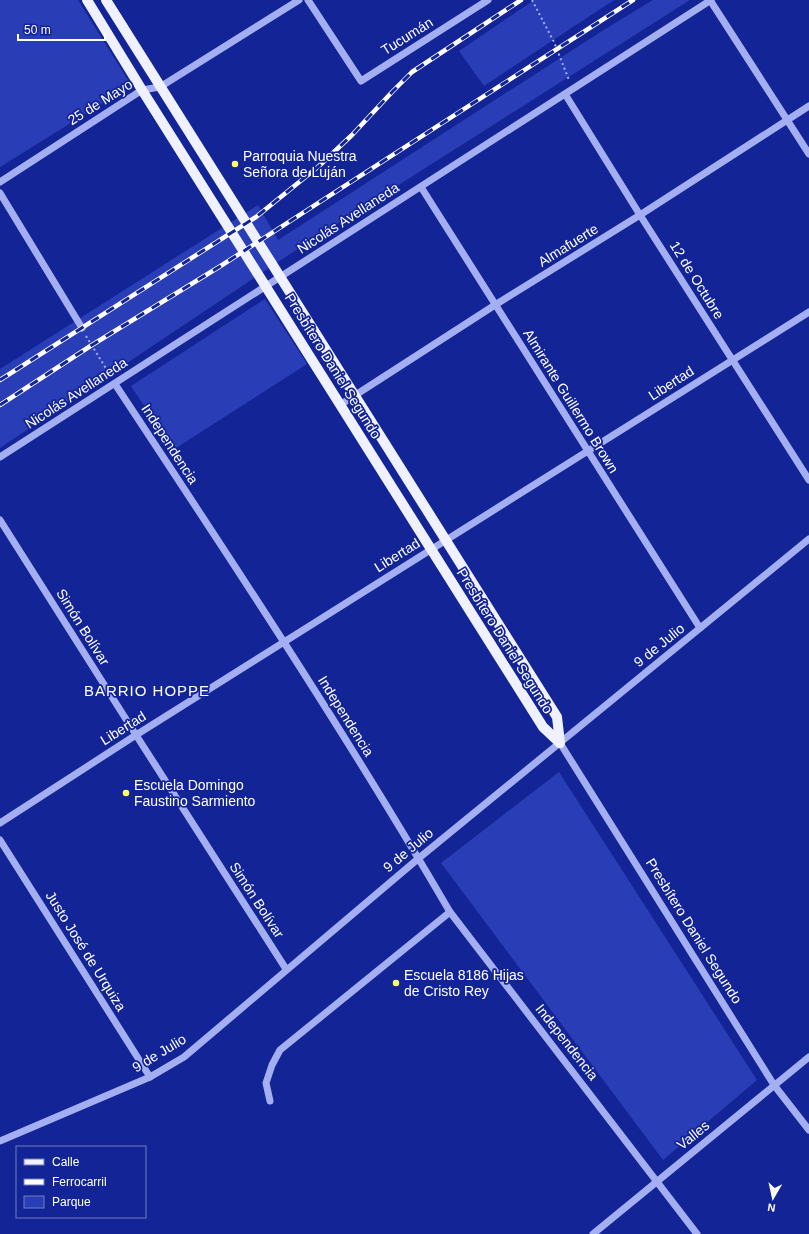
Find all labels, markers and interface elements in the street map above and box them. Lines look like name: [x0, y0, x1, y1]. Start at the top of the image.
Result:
street label: Tucumán: [378, 14, 436, 58]
scale bar: [18, 16, 105, 42]
text: 50 m: [24, 23, 51, 37]
street label: 25 de Mayo: [65, 76, 135, 128]
place label: Parroquia Nuestra Señora de Luján: [243, 148, 357, 180]
marker: Parroquia Nuestra Señora de Luján: [230, 159, 240, 169]
street label: Nicolás Avellaneda: [294, 179, 402, 257]
street label: Almafuerte: [535, 220, 601, 270]
street label: 12 de Octubre: [667, 238, 727, 322]
street label: Presbítero Daniel Segundo: [282, 290, 384, 442]
street label: Almirante Guillermo Brown: [520, 326, 622, 476]
street label: Nicolás Avellaneda: [22, 354, 130, 432]
street label: Libertad: [645, 363, 697, 403]
street label: Independencia: [138, 401, 202, 487]
street label: Libertad: [371, 535, 423, 575]
street label: Presbítero Daniel Segundo: [454, 565, 556, 717]
street label: Simón Bolívar: [53, 586, 113, 668]
street label: 9 de Julio: [631, 620, 687, 670]
street label: Independencia: [315, 673, 377, 759]
district label: BARRIO HOPPE: [84, 682, 210, 699]
street label: Libertad: [97, 708, 149, 748]
place label: Escuela Domingo Faustino Sarmiento: [134, 777, 256, 809]
marker: Escuela Domingo Faustino Sarmiento: [121, 788, 131, 798]
street label: 9 de Julio: [380, 824, 436, 875]
street label: Presbítero Daniel Segundo: [643, 855, 745, 1007]
street label: Simón Bolívar: [227, 859, 288, 941]
street label: Justo José de Urquiza: [43, 888, 130, 1014]
place label: Escuela 8186 Hijas de Cristo Rey: [404, 967, 524, 999]
marker: Escuela 8186 Hijas de Cristo Rey: [391, 978, 401, 988]
street label: Independencia: [532, 1001, 602, 1083]
street label: 9 de Julio: [129, 1031, 189, 1075]
street label: Valles: [674, 1117, 712, 1153]
legend: [16, 1146, 146, 1218]
text: Calle: [52, 1155, 80, 1169]
text: Ferrocarril: [52, 1175, 107, 1189]
north arrow: [753, 1178, 793, 1218]
text: Parque: [52, 1195, 91, 1209]
text: N: [767, 1201, 776, 1214]

